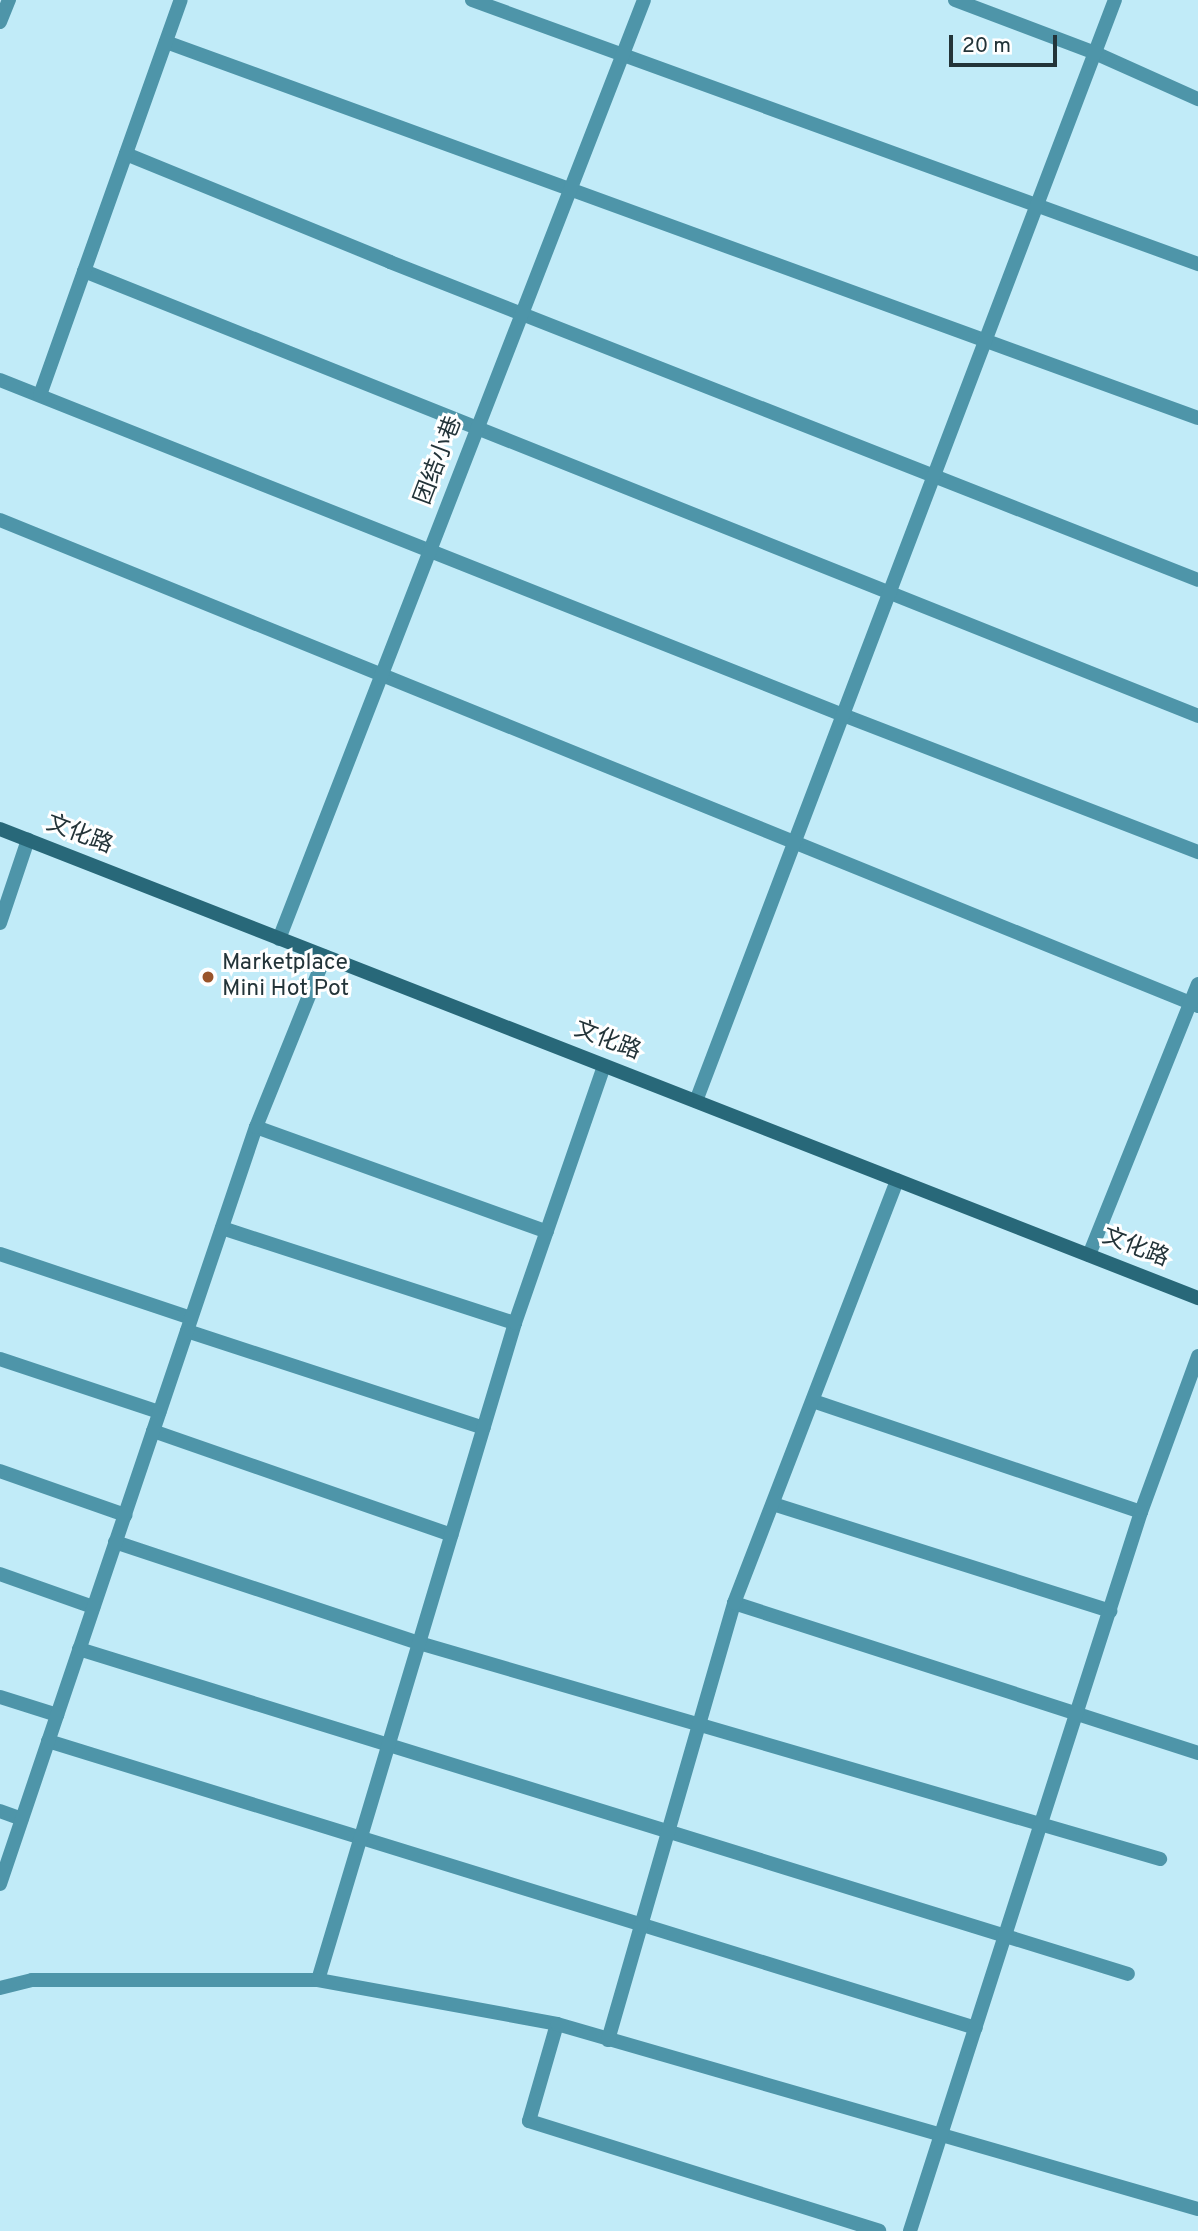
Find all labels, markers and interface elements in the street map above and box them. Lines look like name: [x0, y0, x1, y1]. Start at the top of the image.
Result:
scale bar: [953, 21, 1062, 65]
text: 20 m: [962, 33, 1011, 60]
street label: 团结小巷: [411, 413, 469, 509]
street label: 文化路: [42, 811, 116, 861]
place label: Marketplace Mini Hot Pot: [222, 950, 349, 1004]
marker: Marketplace Mini Hot Pot: [200, 969, 216, 985]
street label: 文化路: [570, 1017, 644, 1067]
street label: 文化路: [1098, 1224, 1172, 1274]

